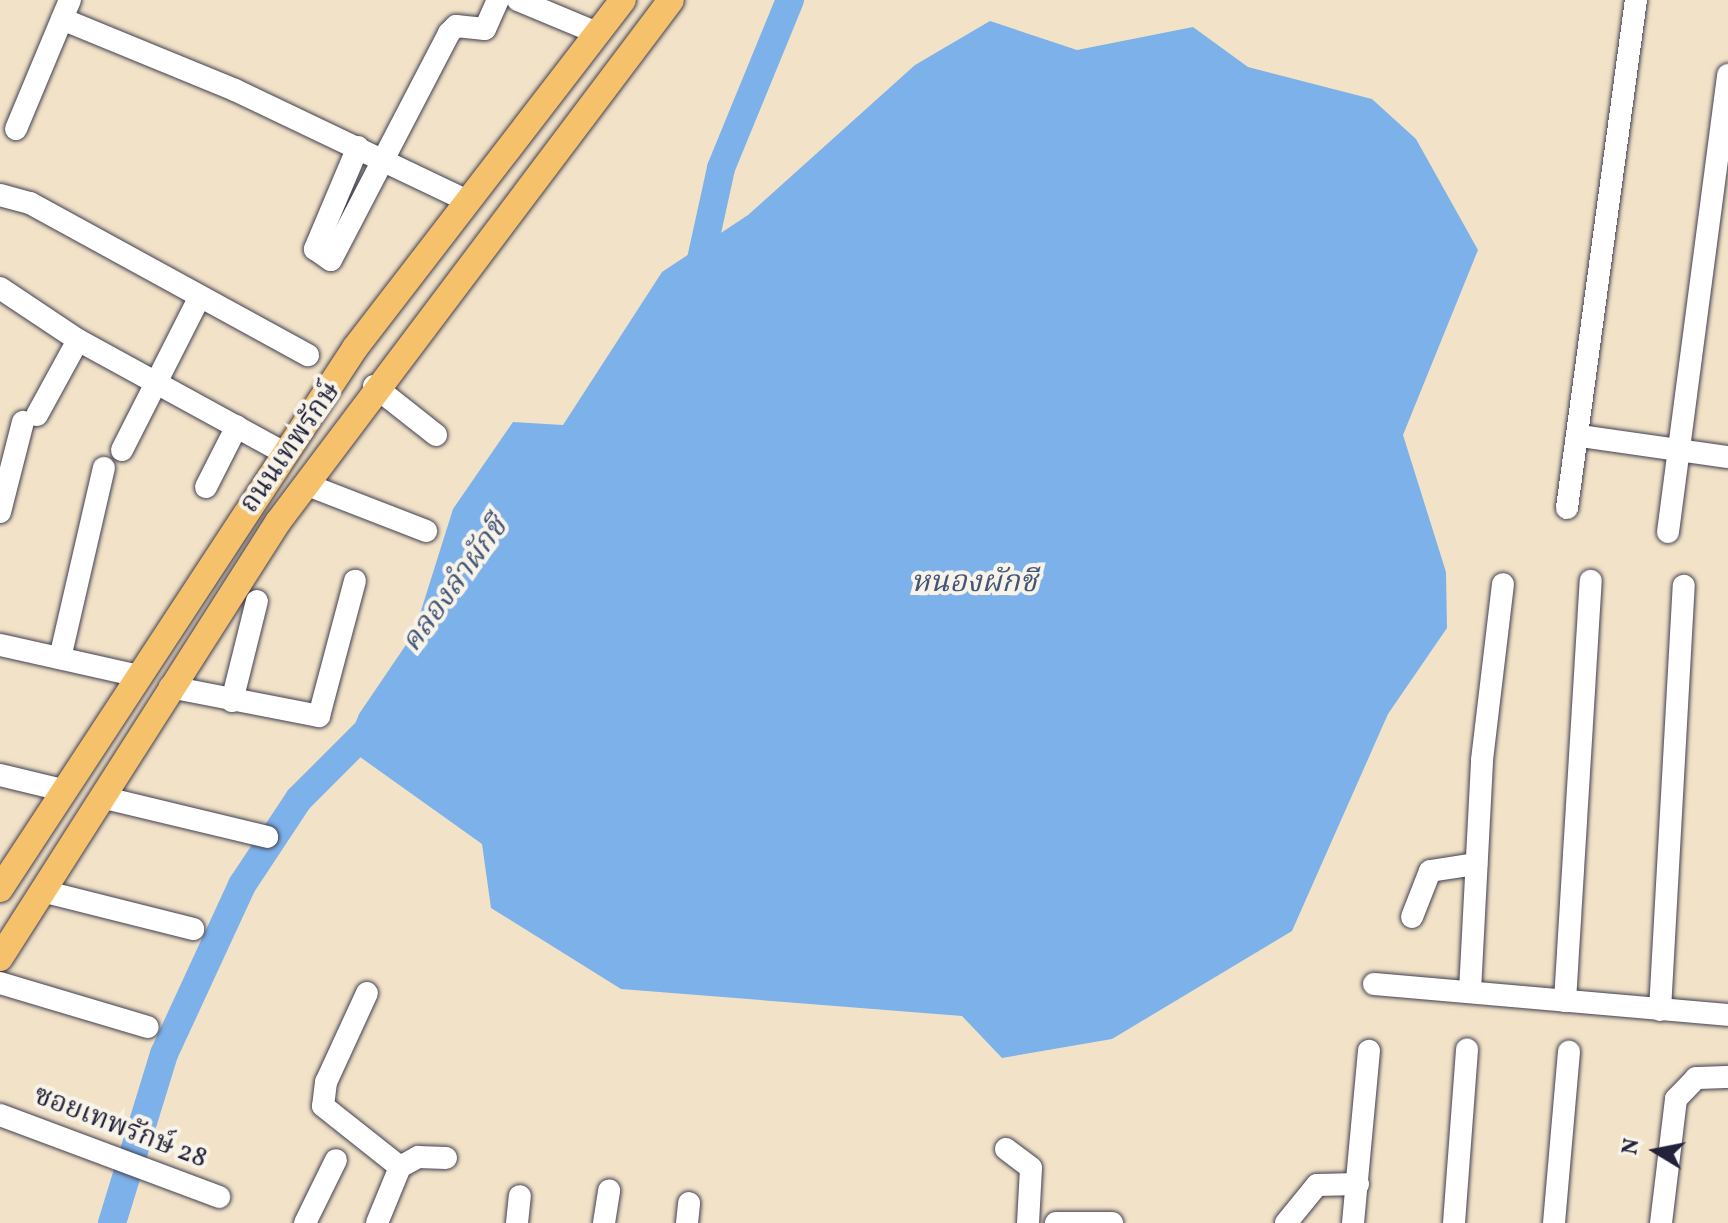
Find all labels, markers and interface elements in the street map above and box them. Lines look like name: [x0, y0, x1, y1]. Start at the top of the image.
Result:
street label: ถนนเทพรักษ์: [234, 376, 348, 520]
water label: คลองลำผักชี: [394, 511, 516, 659]
water label: หนองผักชี: [911, 565, 1037, 601]
street label: ซอยเทพรักษ์ 28: [28, 1079, 212, 1177]
north arrow: [1616, 1111, 1696, 1191]
text: N: [1615, 1136, 1649, 1157]

